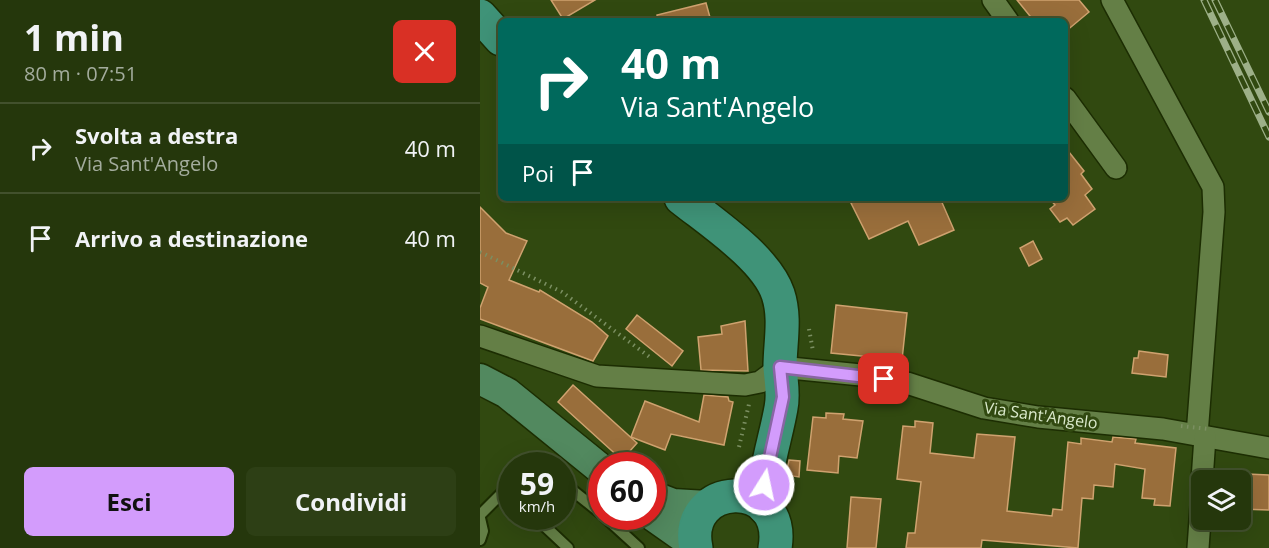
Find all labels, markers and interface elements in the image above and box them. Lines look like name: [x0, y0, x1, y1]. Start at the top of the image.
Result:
text: 1 min: [24, 13, 124, 62]
button: close: [393, 20, 456, 83]
text: 40 m: [621, 34, 721, 91]
icon: right: [522, 42, 600, 120]
text: 80 m · 07:51: [24, 60, 137, 87]
text: Via Sant'Angelo: [621, 88, 814, 125]
text: Svolta a destra: [75, 120, 238, 150]
icon: right: [24, 132, 57, 165]
text: 40 m: [405, 133, 456, 163]
text: Via Sant'Angelo: [75, 150, 218, 177]
icon: arrive: [566, 156, 599, 189]
text: Poi: [522, 158, 554, 188]
icon: arrive: [24, 222, 57, 255]
text: Arrivo a destinazione: [75, 223, 308, 253]
text: 40 m: [405, 223, 456, 253]
pin: [858, 353, 909, 404]
icon: arrive: [867, 362, 900, 395]
street label: Via Sant'Angelo: [983, 396, 1099, 434]
speed limit sign: 60: [588, 452, 666, 530]
position arrow: [732, 453, 796, 517]
text: 59: [520, 463, 554, 504]
button: Esci: [24, 467, 234, 536]
button: Condividi: [246, 467, 456, 536]
map controls: [1191, 470, 1251, 530]
button: layers: [1191, 470, 1251, 530]
text: km/h: [519, 496, 555, 516]

